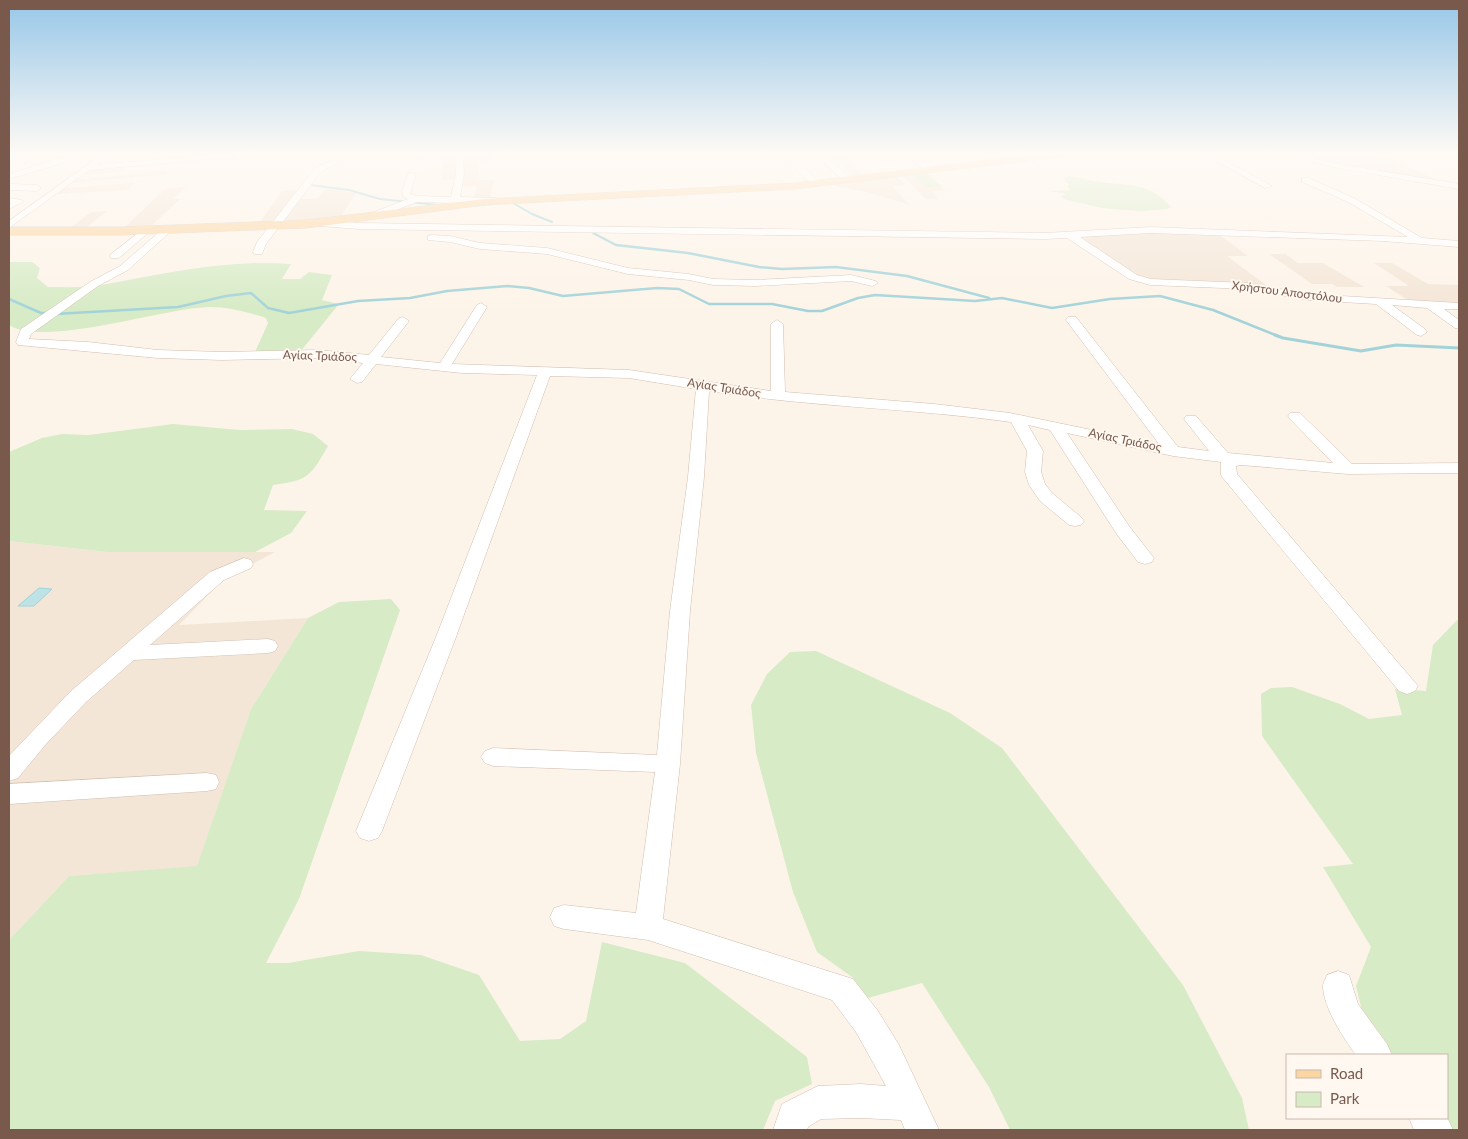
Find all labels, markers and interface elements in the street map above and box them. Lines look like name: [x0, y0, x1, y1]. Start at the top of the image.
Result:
street label: Χρήστου Αποστόλου: [1231, 277, 1343, 306]
street label: Αγίας Τριάδος: [283, 347, 358, 364]
street label: Αγίας Τριάδος: [686, 374, 762, 401]
street label: Αγίας Τριάδος: [1087, 424, 1163, 455]
legend: [1286, 1054, 1448, 1119]
text: Road: [1330, 1064, 1363, 1082]
text: Park: [1330, 1089, 1360, 1107]

